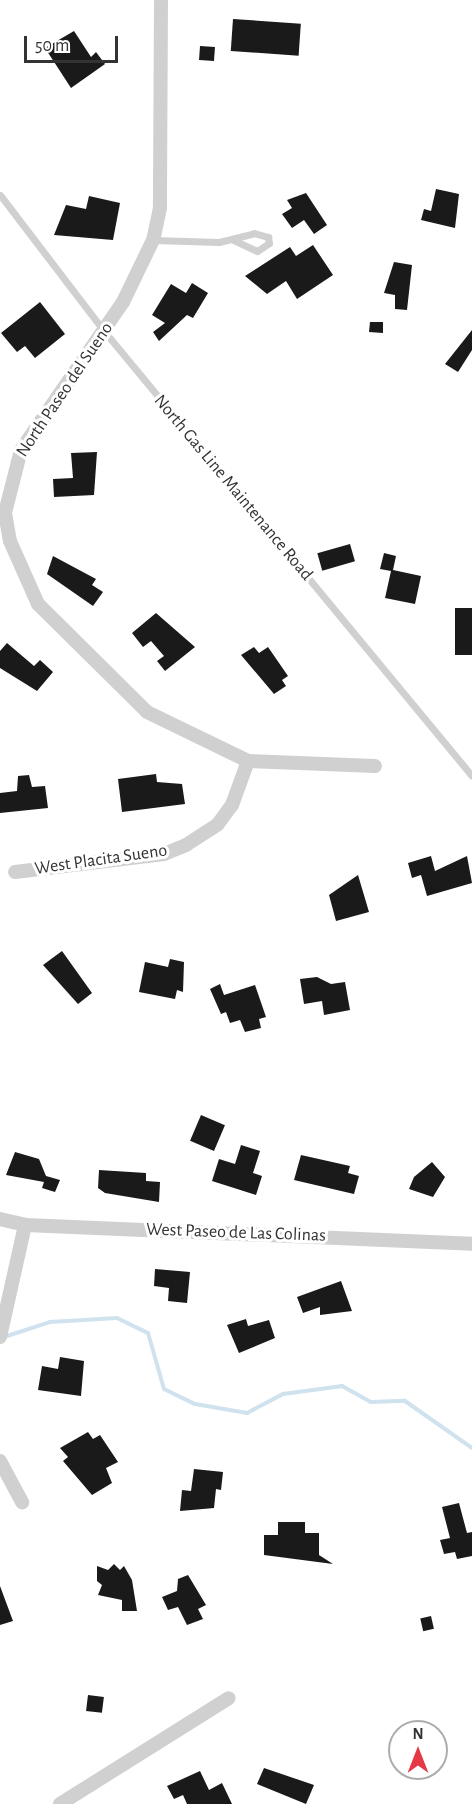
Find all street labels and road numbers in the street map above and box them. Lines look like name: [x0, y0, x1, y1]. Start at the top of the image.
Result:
street label: North Paseo del Sueno: [12, 319, 118, 461]
street label: North Gas Line Maintenance Road: [149, 391, 317, 585]
street label: West Placita Sueno: [33, 840, 169, 880]
street label: West Paseo de Las Colinas: [146, 1219, 326, 1247]

